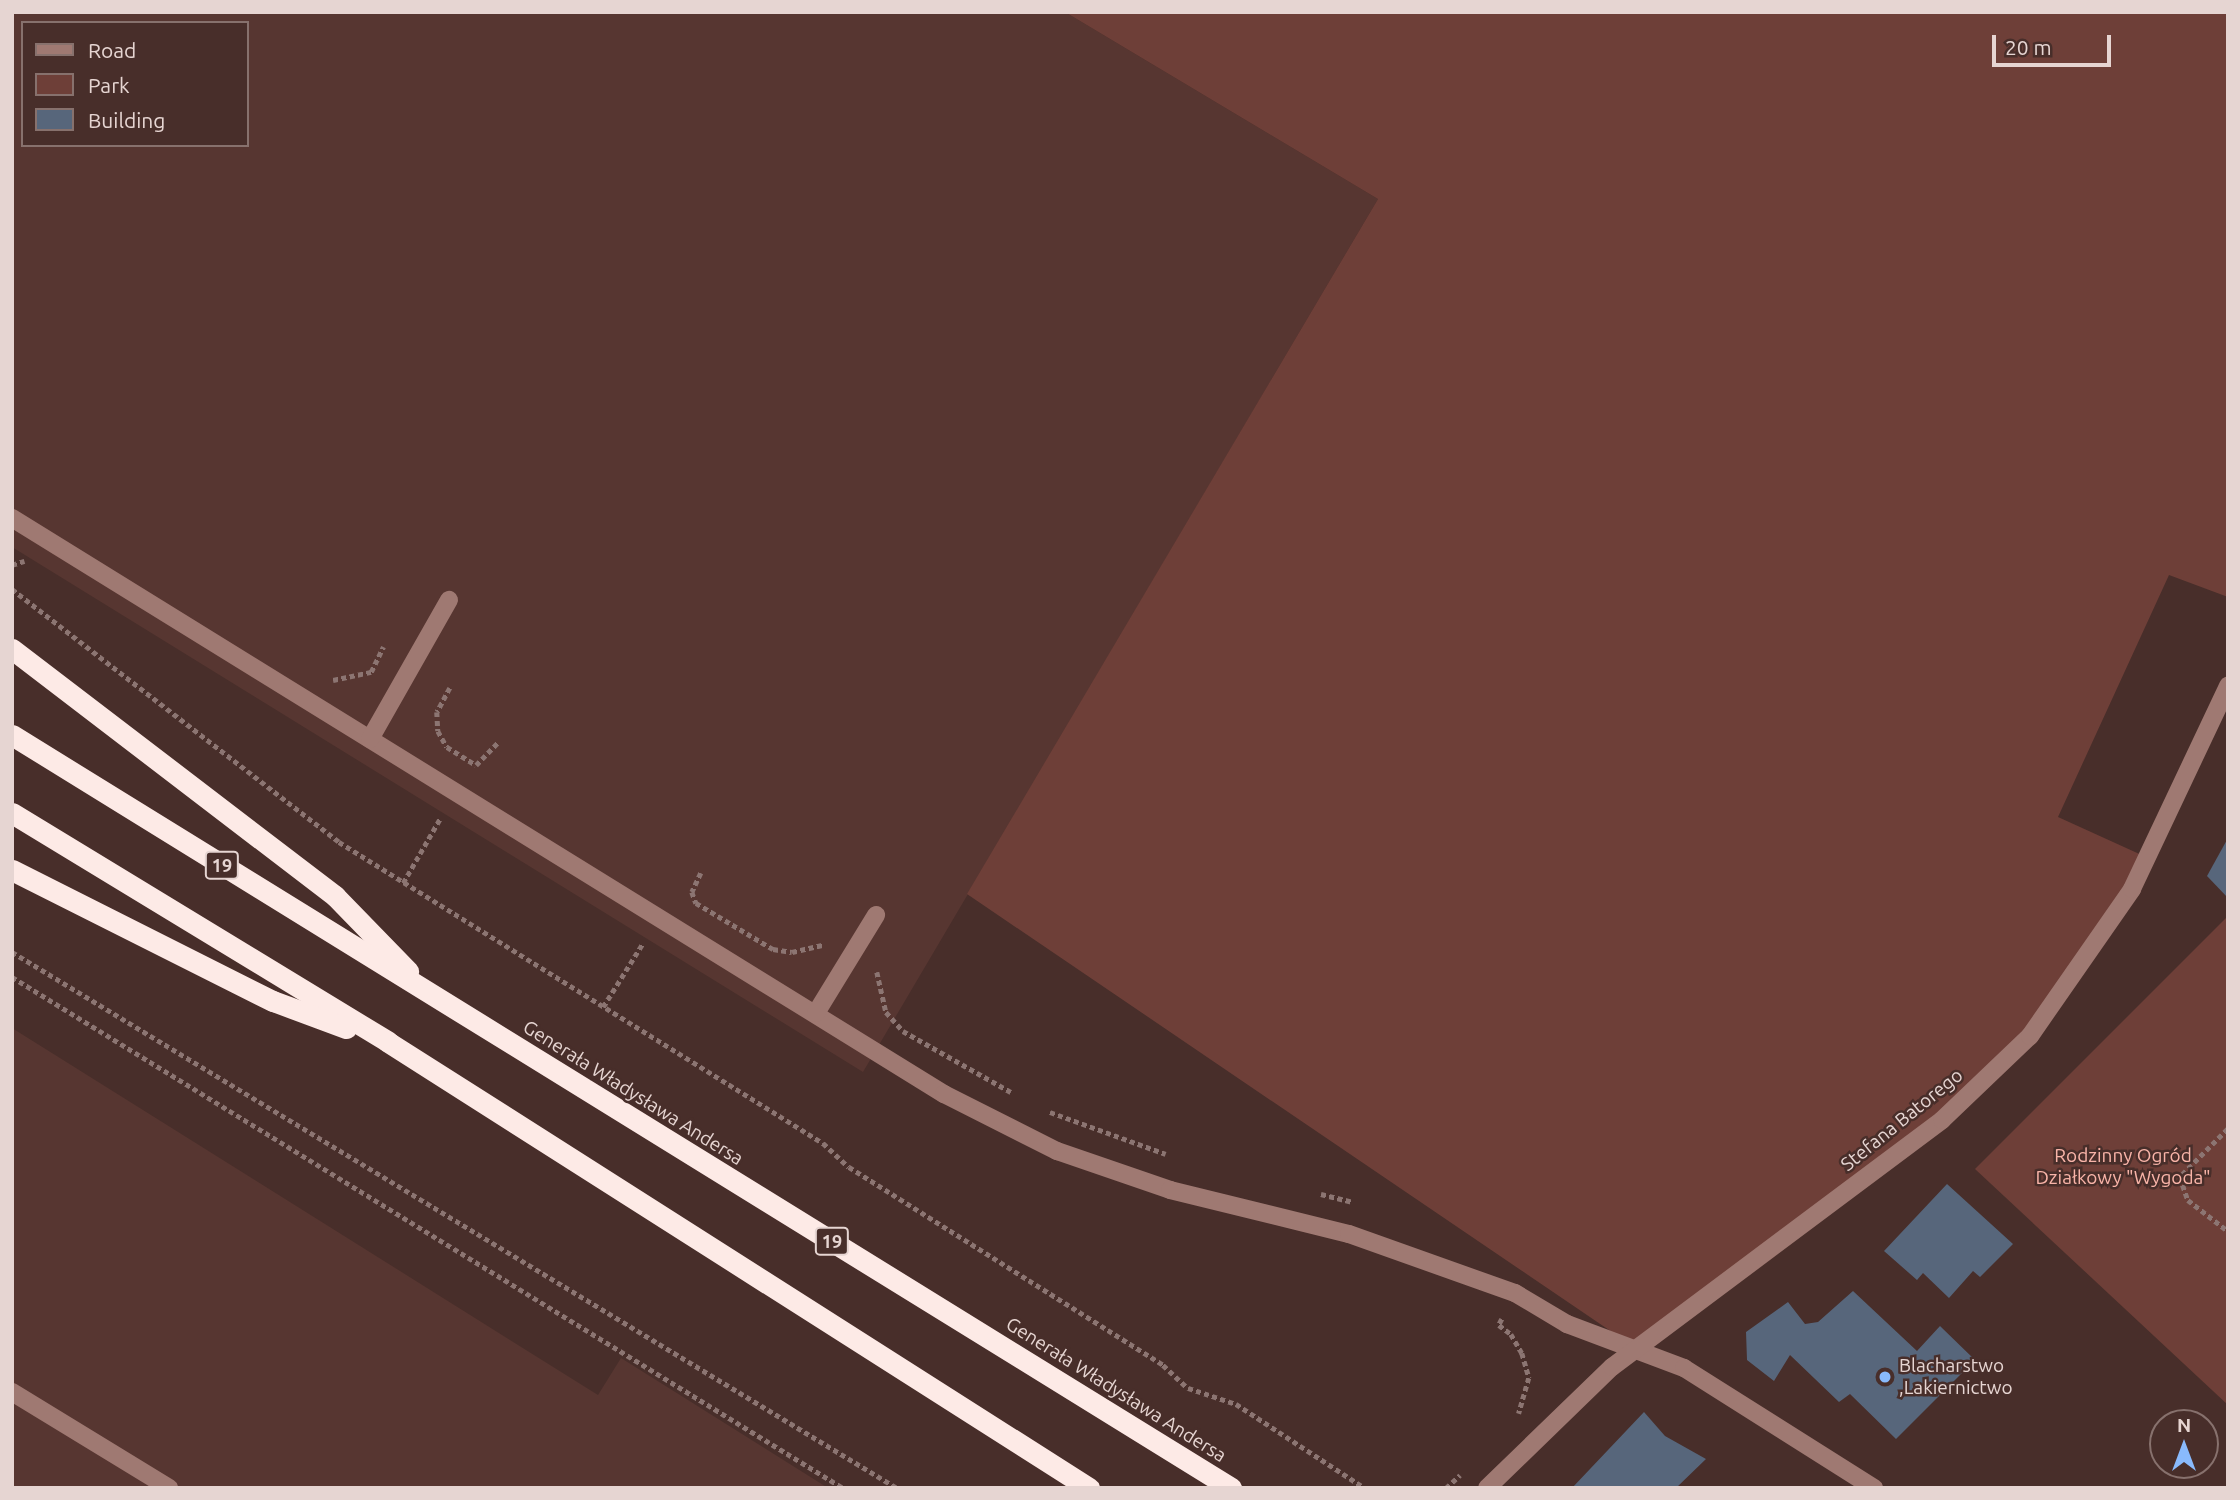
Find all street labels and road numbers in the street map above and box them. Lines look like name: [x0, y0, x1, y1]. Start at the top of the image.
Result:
road number: 19: [204, 850, 240, 880]
street label: Generała Władysława Andersa: [519, 1016, 747, 1170]
street label: Stefana Batorego: [1837, 1064, 1967, 1176]
road number: 19: [814, 1226, 850, 1256]
street label: Generała Władysława Andersa: [1002, 1313, 1230, 1467]

